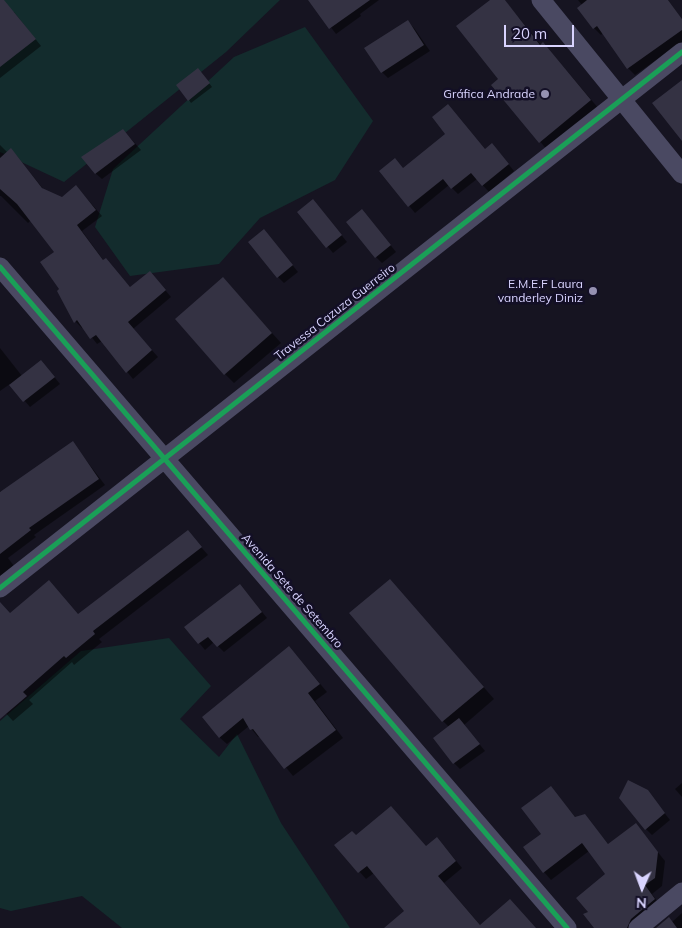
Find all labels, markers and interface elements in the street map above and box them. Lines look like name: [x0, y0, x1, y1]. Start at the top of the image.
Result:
scale bar: [507, 15, 577, 47]
text: 20 m: [512, 24, 547, 43]
place label: Gráfica Andrade: [443, 87, 535, 101]
marker: Gráfica Andrade: [539, 88, 551, 100]
street label: Travessa Cazuza Guerreiro: [272, 260, 398, 364]
place label: E.M.E.F Laura vanderley Diniz: [498, 277, 583, 305]
marker: E.M.E.F Laura vanderley Diniz: [587, 285, 599, 297]
street label: Avenida Sete de Setembro: [238, 531, 346, 651]
north arrow: [617, 863, 667, 913]
text: N: [636, 894, 647, 912]

